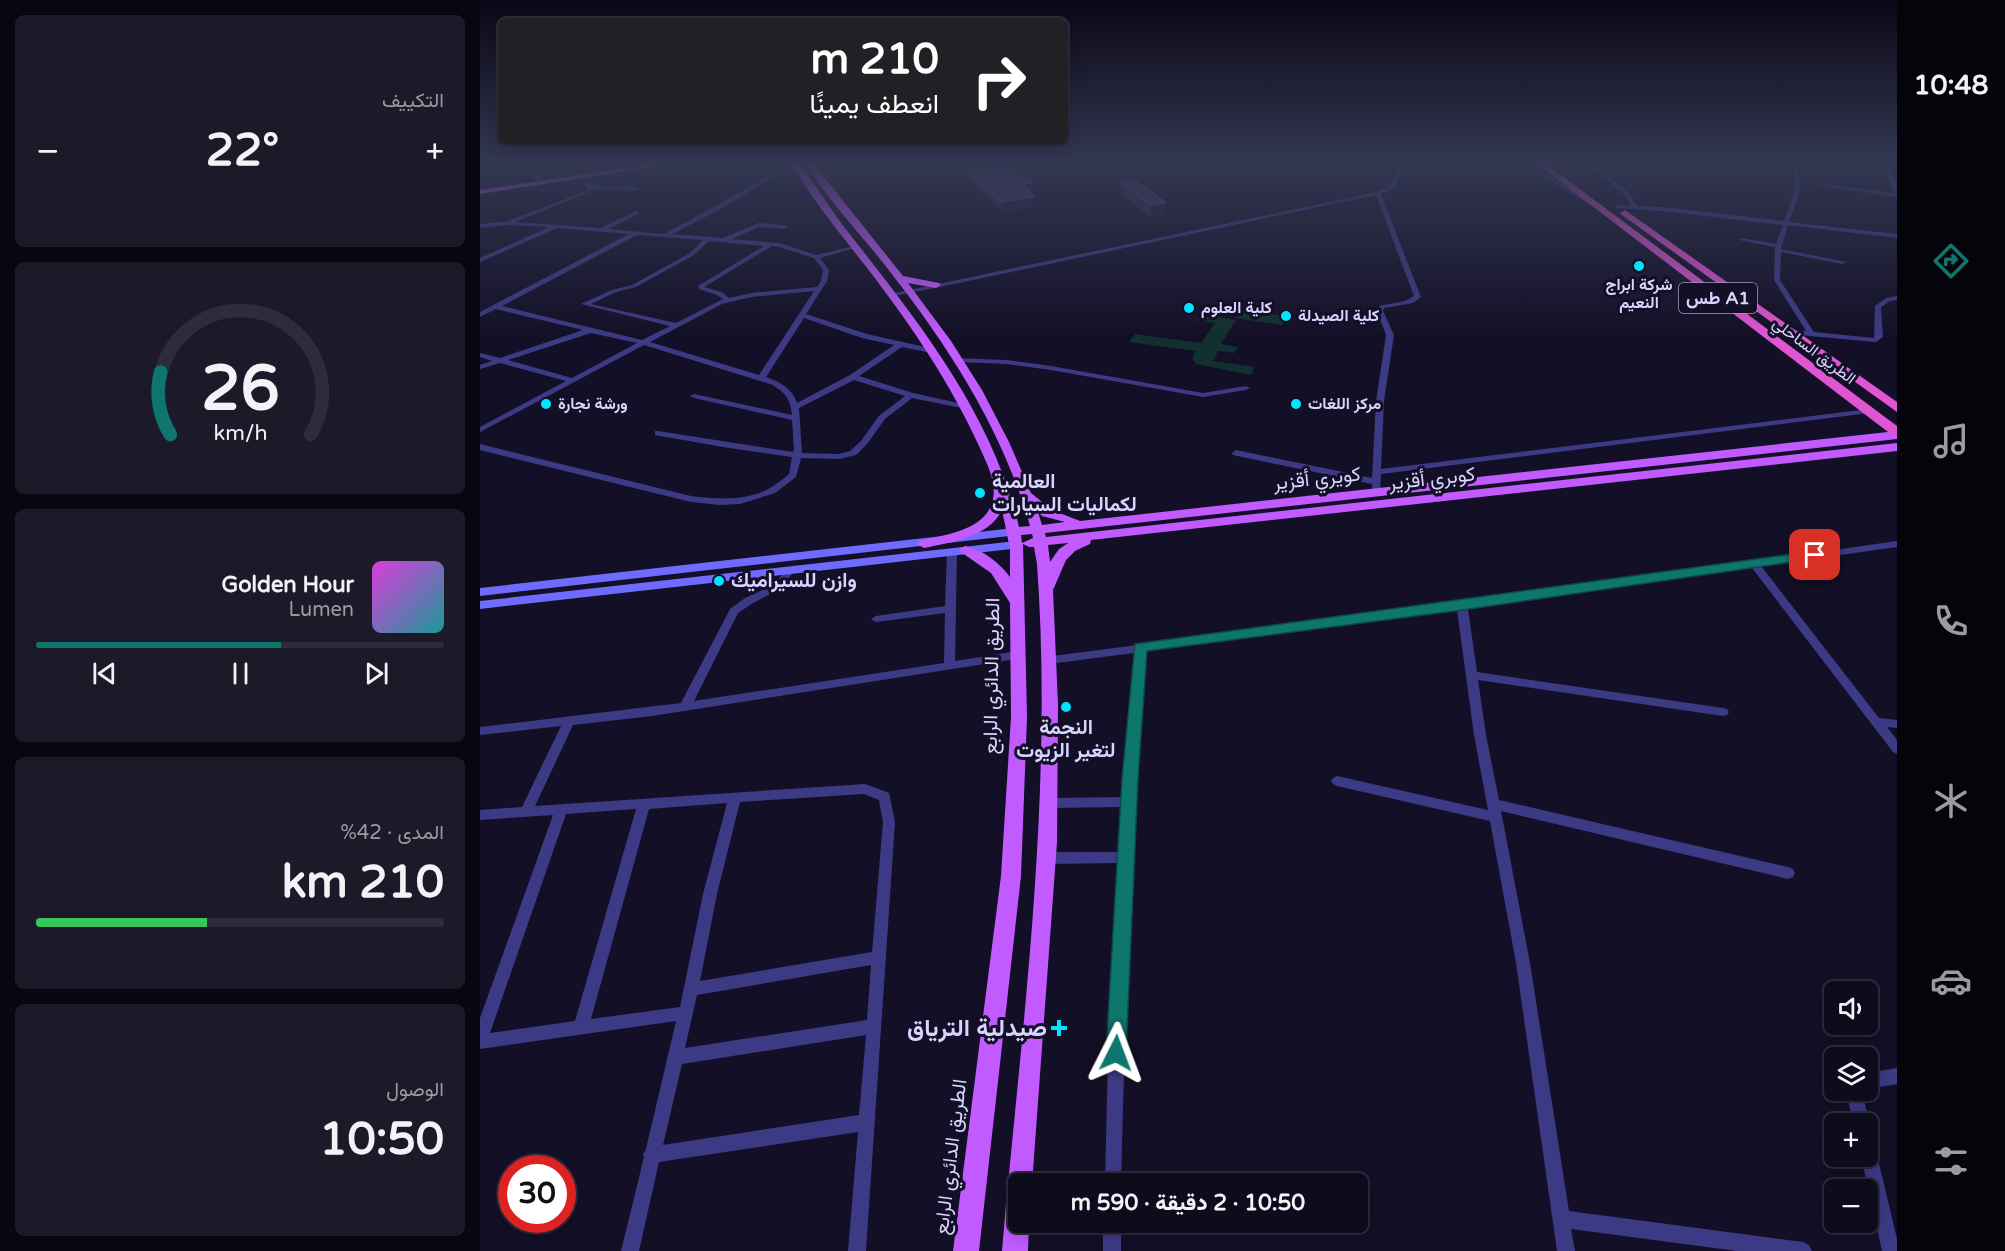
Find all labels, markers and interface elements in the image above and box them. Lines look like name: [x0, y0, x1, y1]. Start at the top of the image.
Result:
text: 210 m: [810, 34, 939, 85]
icon: right: [960, 42, 1038, 120]
text: 10:48: [1914, 69, 1988, 102]
text: انعطف يمينًا: [809, 88, 939, 121]
text: التكييف: [382, 89, 444, 113]
text: 22°: [206, 124, 279, 178]
text: −: [36, 132, 60, 171]
text: +: [425, 132, 444, 171]
icon: directions: [1930, 240, 1972, 282]
marker: شركة ابراج النعيم: [1632, 259, 1646, 273]
place label: شركة ابراج النعيم: [1606, 275, 1673, 313]
road number: طس A1: [1679, 283, 1757, 313]
place label: كلية العلوم: [1201, 298, 1272, 318]
marker: كلية العلوم: [1182, 301, 1196, 315]
place label: كلية الصيدلة: [1298, 306, 1379, 326]
marker: كلية الصيدلة: [1279, 309, 1293, 323]
street label: الطريق الساحلي: [1767, 313, 1860, 391]
text: 26: [201, 352, 279, 427]
place label: ورشة نجارة: [558, 394, 628, 414]
place label: مركز اللغات: [1308, 394, 1382, 414]
marker: ورشة نجارة: [539, 397, 553, 411]
marker: مركز اللغات: [1289, 397, 1303, 411]
icon: music: [1930, 420, 1972, 462]
text: km/h: [213, 421, 267, 447]
street label: كويري أقزير: [1271, 462, 1362, 500]
street label: كوبري أقزير: [1387, 463, 1477, 500]
place label: العالمية لكماليات السيارات: [992, 470, 1137, 517]
marker: العالمية لكماليات السيارات: [973, 486, 987, 500]
pin: [1789, 529, 1840, 580]
icon: arrive: [1798, 538, 1831, 571]
place label: وازن للسيراميك: [731, 569, 857, 593]
text: Golden Hour: [222, 572, 354, 598]
marker: وازن للسيراميك: [712, 574, 726, 588]
street label: الطريق الدائري الرابع: [979, 597, 1009, 755]
text: Lumen: [288, 598, 354, 622]
icon: phone: [1930, 600, 1972, 642]
icon: previous: [88, 657, 121, 690]
icon: pause: [224, 657, 257, 690]
icon: next: [360, 657, 393, 690]
marker: النجمة لتغير الزيوت: [1059, 700, 1073, 714]
place label: النجمة لتغير الزيوت: [1016, 716, 1116, 763]
icon: climate: [1930, 780, 1972, 822]
text: المدى · 42%: [340, 821, 444, 845]
text: 210 km: [282, 856, 444, 910]
icon: car: [1930, 960, 1972, 1002]
map controls: [1824, 981, 1878, 1233]
button: sound: [1824, 981, 1878, 1035]
place label: صيدلية الترياق: [907, 1014, 1047, 1043]
marker: صيدلية الترياق: [1052, 1021, 1066, 1035]
position arrow: [1084, 1021, 1148, 1085]
button: layers: [1824, 1047, 1878, 1101]
text: الوصول: [386, 1078, 444, 1102]
street label: الطريق الدائري الرابع: [930, 1078, 976, 1237]
text: 10:50: [319, 1113, 444, 1167]
button: +: [1824, 1113, 1878, 1167]
icon: filters: [1930, 1140, 1972, 1182]
speed limit sign: 30: [498, 1155, 576, 1233]
button: −: [1824, 1179, 1878, 1233]
text: 10:50 · 2 دقيقة · 590 m: [1071, 1190, 1305, 1216]

